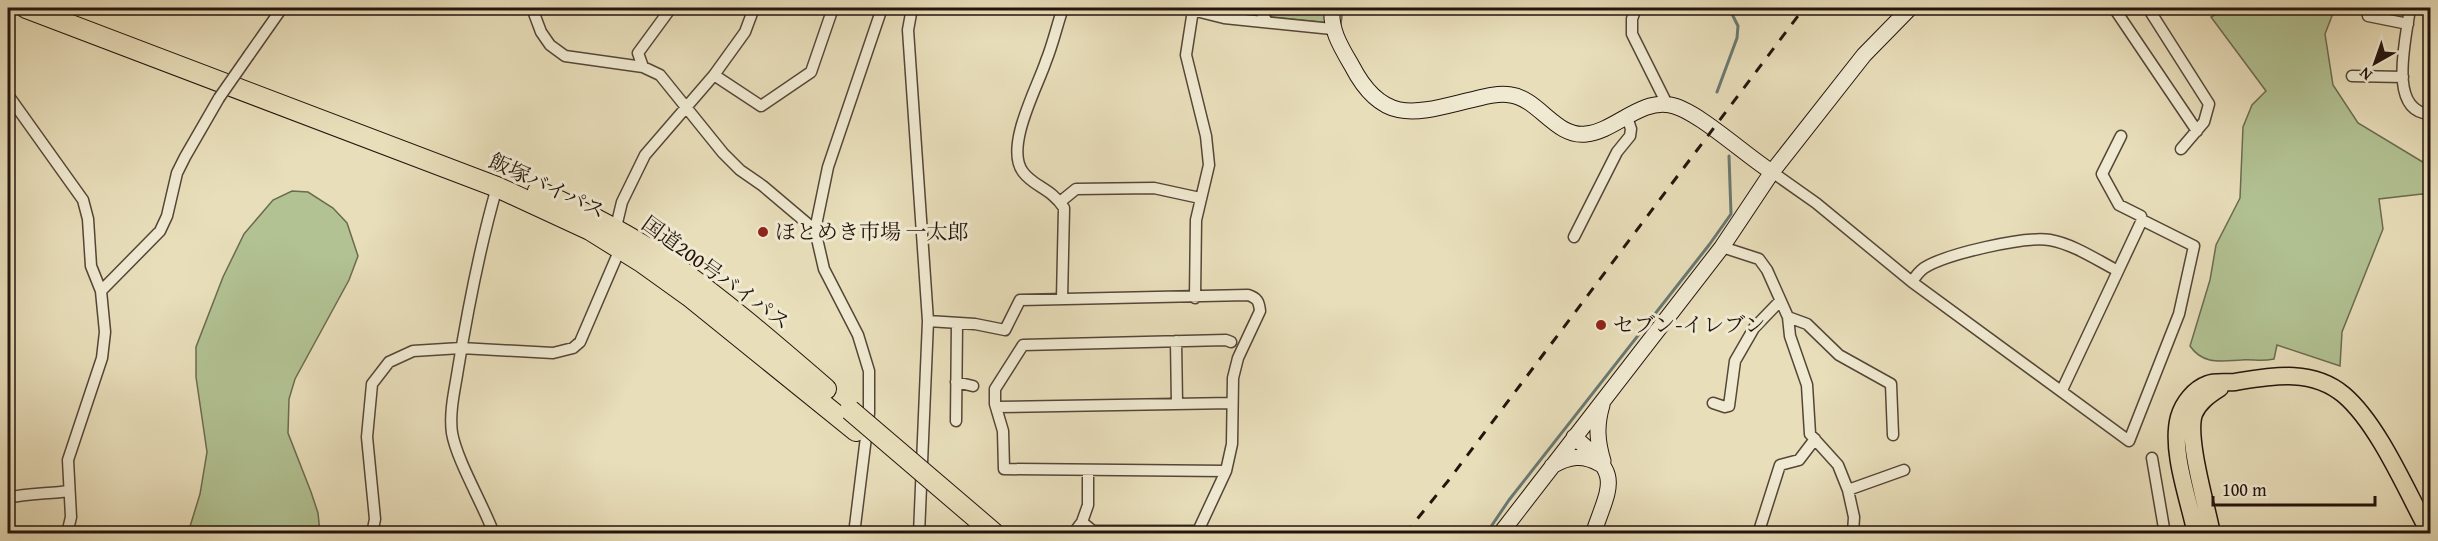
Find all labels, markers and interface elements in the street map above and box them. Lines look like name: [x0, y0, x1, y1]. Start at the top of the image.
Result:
north arrow: [2345, 33, 2405, 93]
text: N: [2353, 62, 2377, 87]
street label: 飯塚バイパス: [484, 145, 611, 226]
street label: 国道200号バイパス: [636, 208, 797, 337]
place label: ほとめき市場 一太郎: [775, 216, 969, 247]
marker: ほとめき市場 一太郎: [756, 225, 770, 239]
place label: セブン-イレブン: [1613, 309, 1766, 340]
marker: セブン-イレブン: [1594, 318, 1608, 332]
scale bar: [2213, 469, 2375, 507]
text: 100 m: [2222, 476, 2267, 503]

